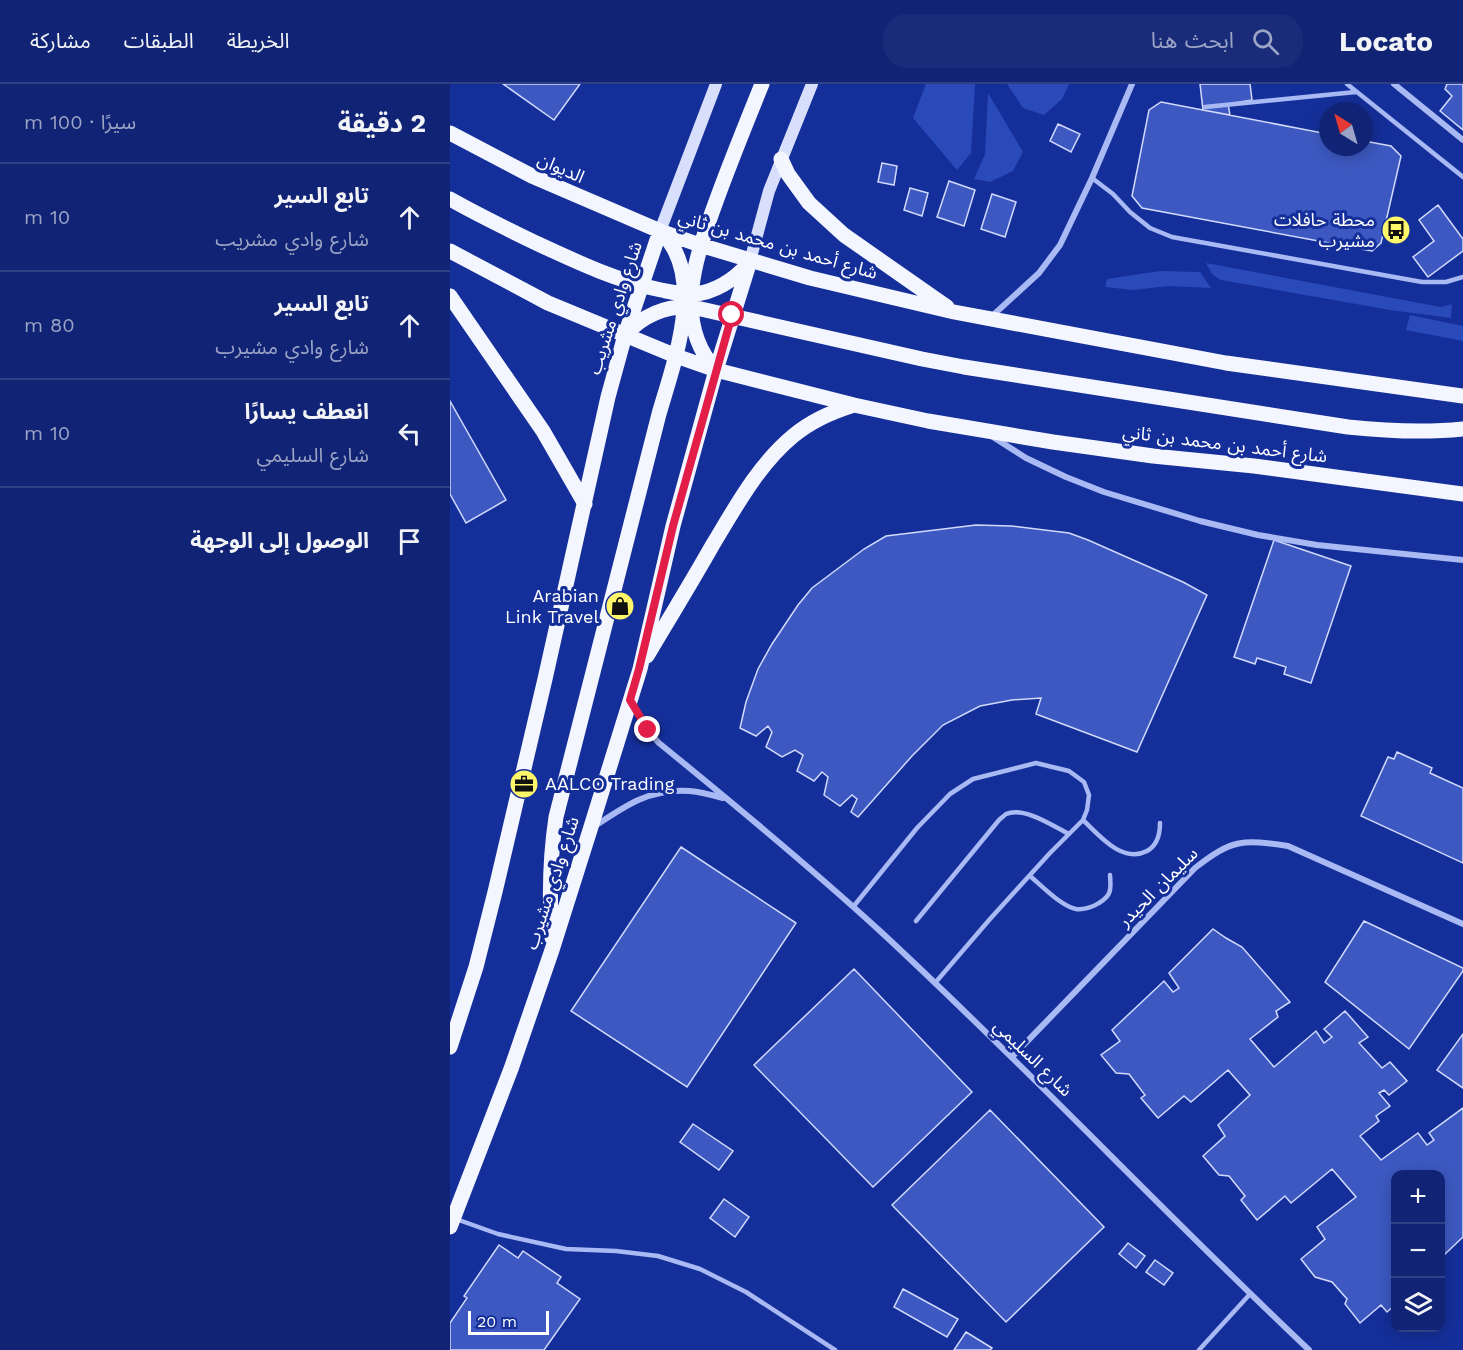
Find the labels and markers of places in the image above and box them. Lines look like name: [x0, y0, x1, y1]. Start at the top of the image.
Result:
place label: محطة حافلات مشيرب: [1274, 209, 1375, 252]
bus stop icon: محطة حافلات مشيرب: [1380, 214, 1412, 246]
place label: Arabian Link Travel: [505, 585, 599, 627]
shop icon: Arabian Link Travel: [604, 590, 636, 622]
office icon: AALCO Trading: [508, 768, 540, 800]
place label: AALCO Trading: [545, 773, 675, 794]

